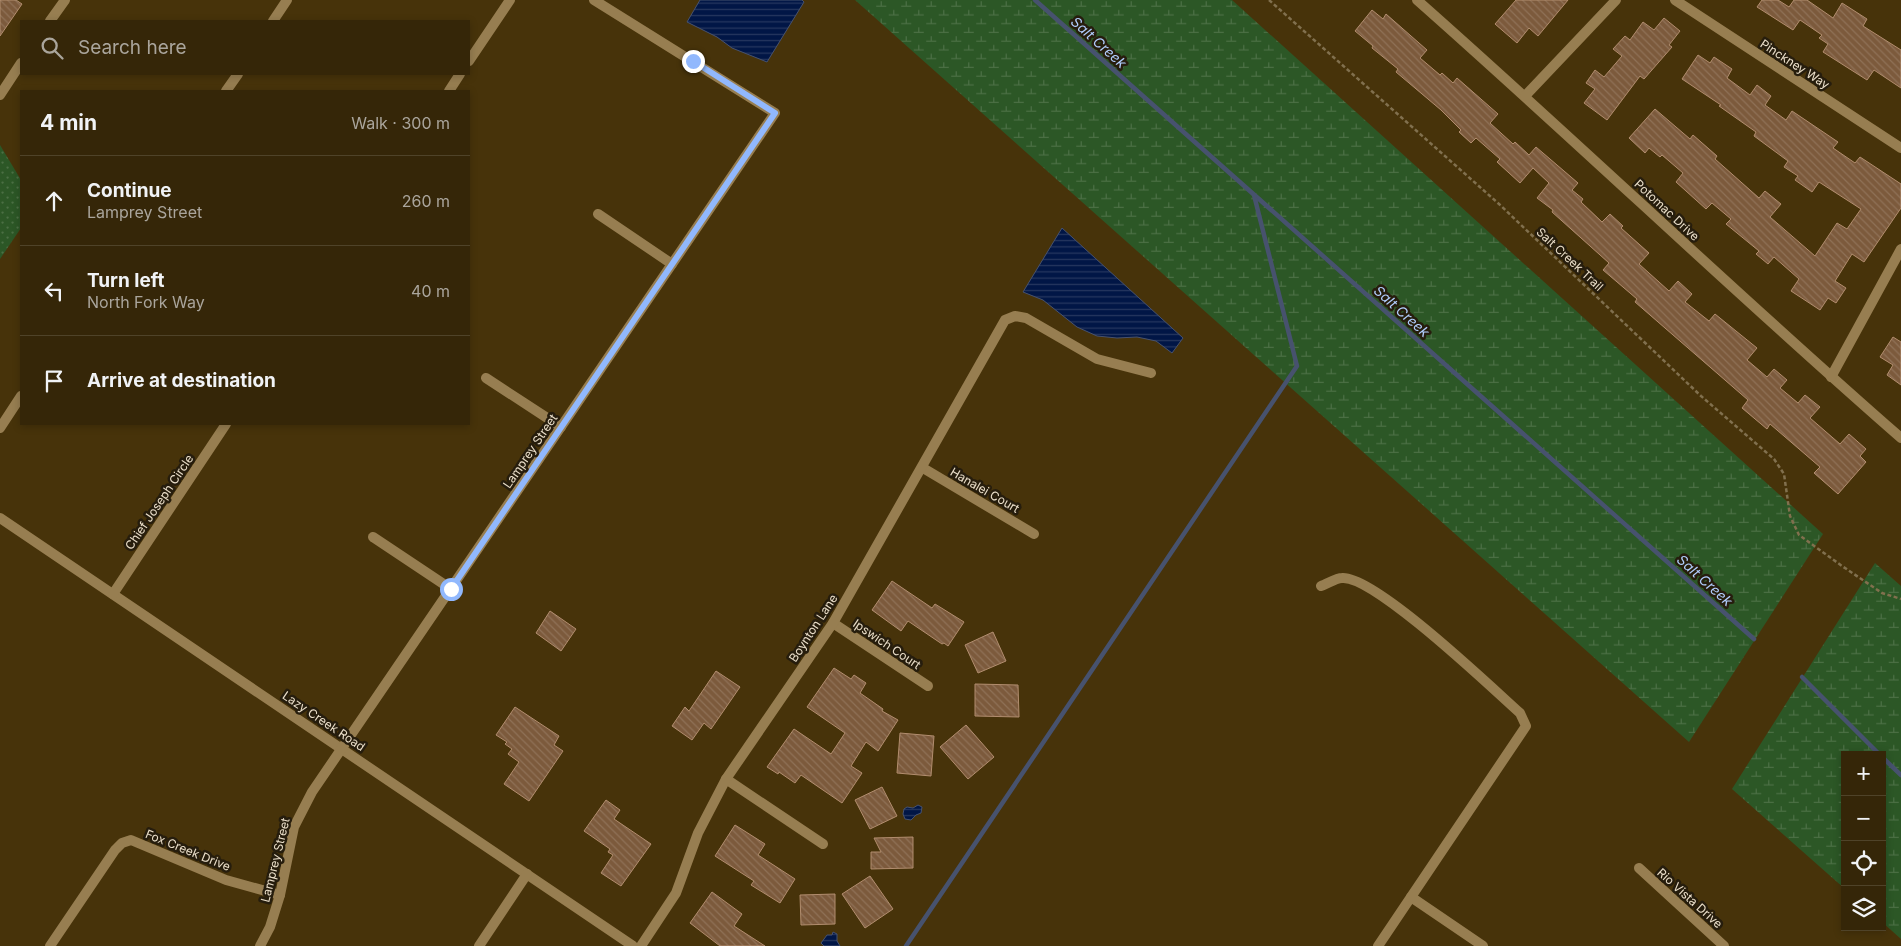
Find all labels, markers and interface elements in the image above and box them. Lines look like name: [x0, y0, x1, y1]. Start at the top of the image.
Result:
water label: Salt Creek: [1068, 13, 1130, 72]
search box: [20, 20, 470, 75]
icon: search: [38, 34, 66, 62]
text: Search here: [78, 36, 187, 59]
street label: Pinckney Way: [1758, 36, 1833, 92]
route end: [682, 50, 705, 73]
text: 4 min: [40, 110, 97, 135]
text: Walk · 300 m: [351, 113, 450, 133]
street label: Potomac Drive: [1632, 176, 1702, 244]
text: Continue: [87, 179, 172, 202]
icon: ahead: [40, 187, 68, 215]
text: 260 m: [402, 191, 450, 211]
text: Lamprey Street: [87, 202, 202, 222]
street label: Salt Creek Trail: [1533, 224, 1607, 294]
text: Turn left: [87, 269, 165, 292]
icon: left: [40, 277, 68, 305]
text: 40 m: [411, 281, 450, 301]
water label: Salt Creek: [1371, 282, 1433, 341]
text: North Fork Way: [87, 292, 205, 312]
icon: arrive: [40, 367, 68, 395]
text: Arrive at destination: [87, 369, 276, 392]
street label: Lamprey Street: [500, 411, 560, 491]
street label: Chief Joseph Circle: [122, 452, 196, 552]
street label: Hanalei Court: [948, 464, 1022, 516]
water label: Salt Creek: [1674, 551, 1736, 610]
route start: [440, 578, 463, 601]
street label: Boynton Lane: [786, 591, 840, 665]
street label: Ipswich Court: [850, 616, 924, 672]
street label: Lazy Creek Road: [280, 688, 368, 754]
map controls: [1841, 751, 1886, 931]
button: +: [1841, 751, 1886, 796]
button: −: [1841, 796, 1886, 841]
street label: Lamprey Street: [257, 816, 293, 904]
street label: Fox Creek Drive: [143, 826, 233, 874]
button: locate: [1841, 841, 1886, 886]
street label: Rio Vista Drive: [1654, 865, 1726, 931]
button: layers: [1841, 886, 1886, 931]

